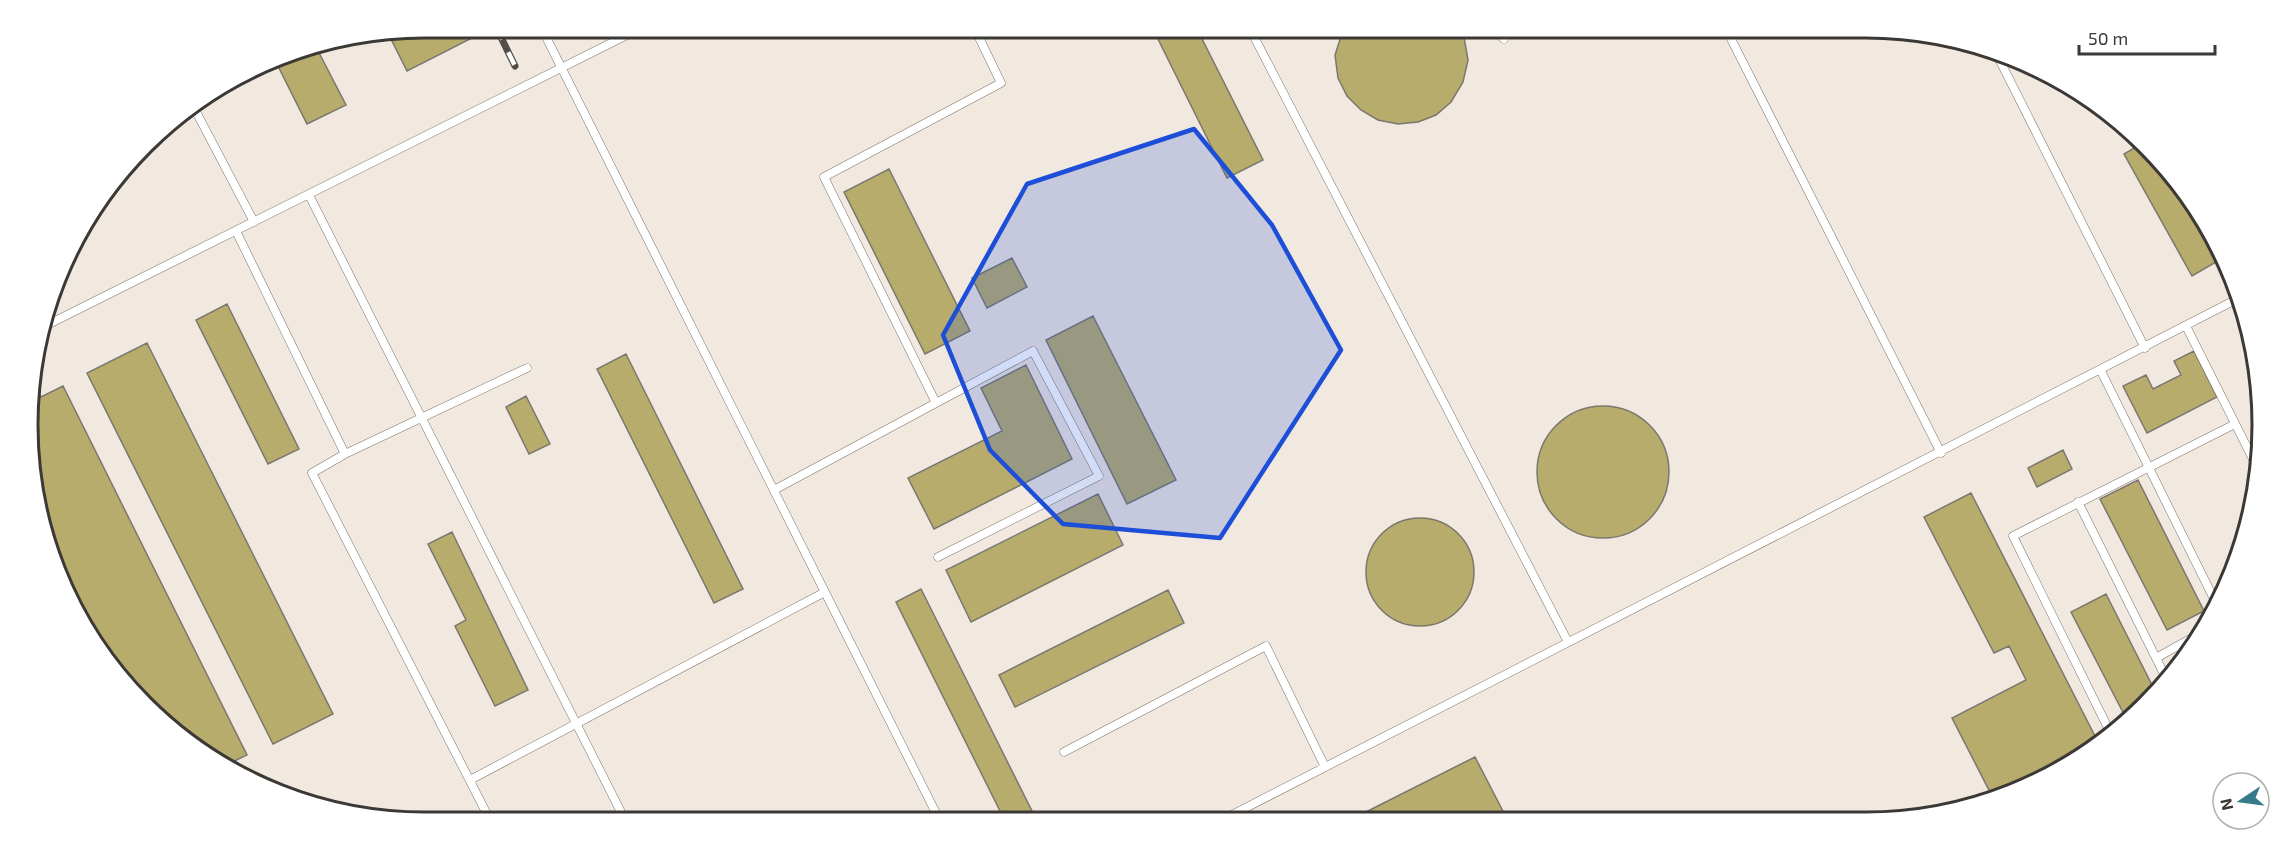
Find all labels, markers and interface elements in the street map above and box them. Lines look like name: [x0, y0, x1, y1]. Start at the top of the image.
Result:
scale bar: [2079, 18, 2216, 56]
text: 50 m: [2088, 27, 2128, 49]
north arrow: [2211, 771, 2271, 831]
text: N: [2215, 797, 2236, 812]

